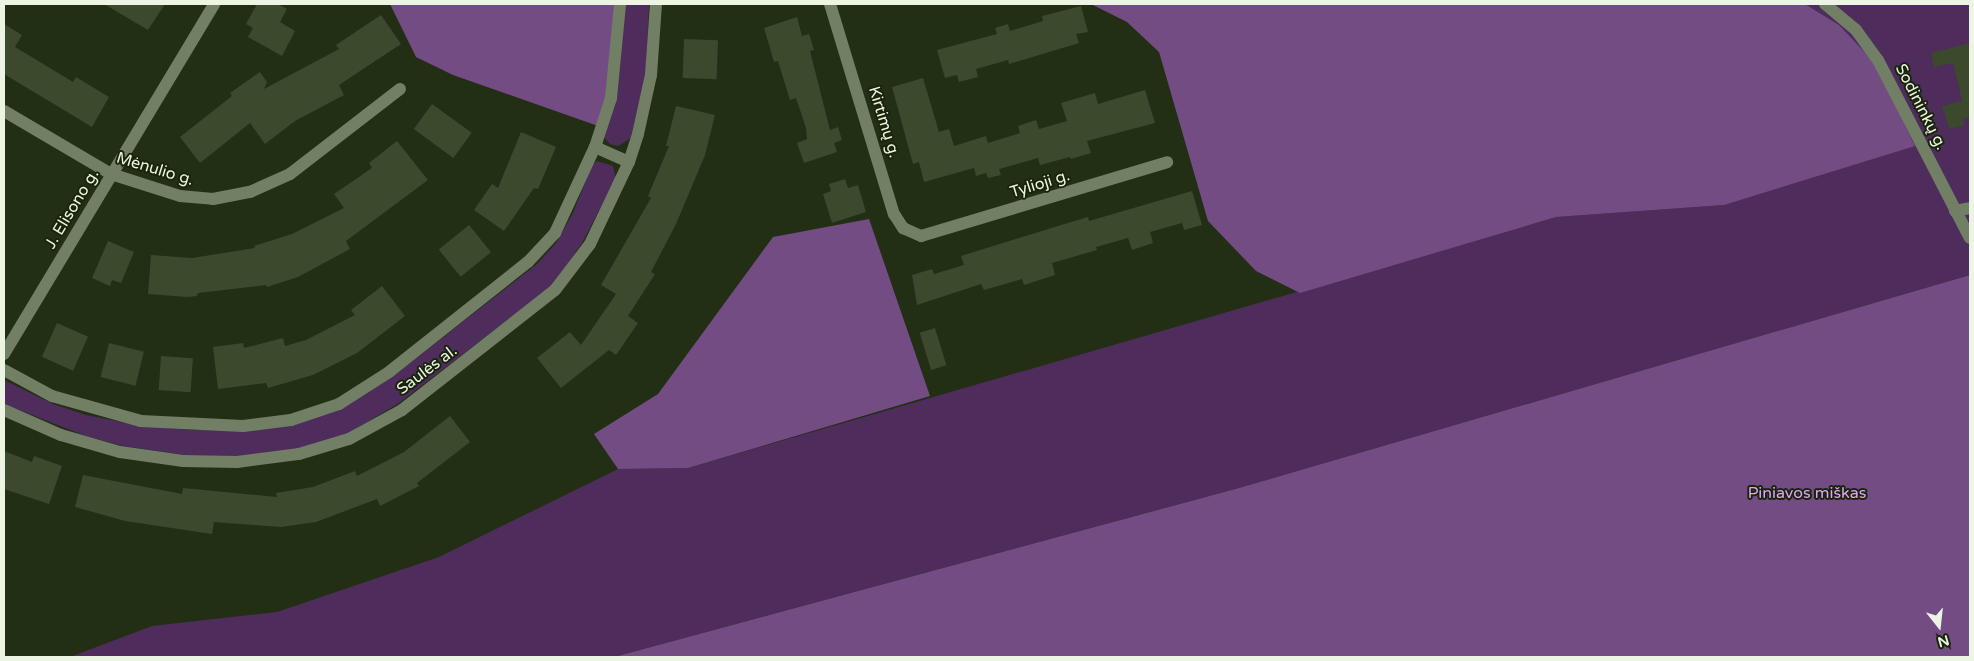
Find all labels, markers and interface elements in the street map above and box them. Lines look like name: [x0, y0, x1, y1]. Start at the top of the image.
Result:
street label: Sodininkų g.: [1891, 61, 1951, 153]
street label: Kirtimų g.: [864, 84, 904, 160]
street label: Mėnulio g.: [114, 148, 196, 190]
street label: J. Elisono g.: [41, 166, 103, 252]
street label: Tylioji g.: [1008, 166, 1072, 202]
street label: Saulės al.: [393, 341, 461, 399]
park label: Piniavos miškas: [1748, 483, 1866, 503]
north arrow: [1914, 601, 1964, 651]
text: N: [1936, 631, 1951, 651]

